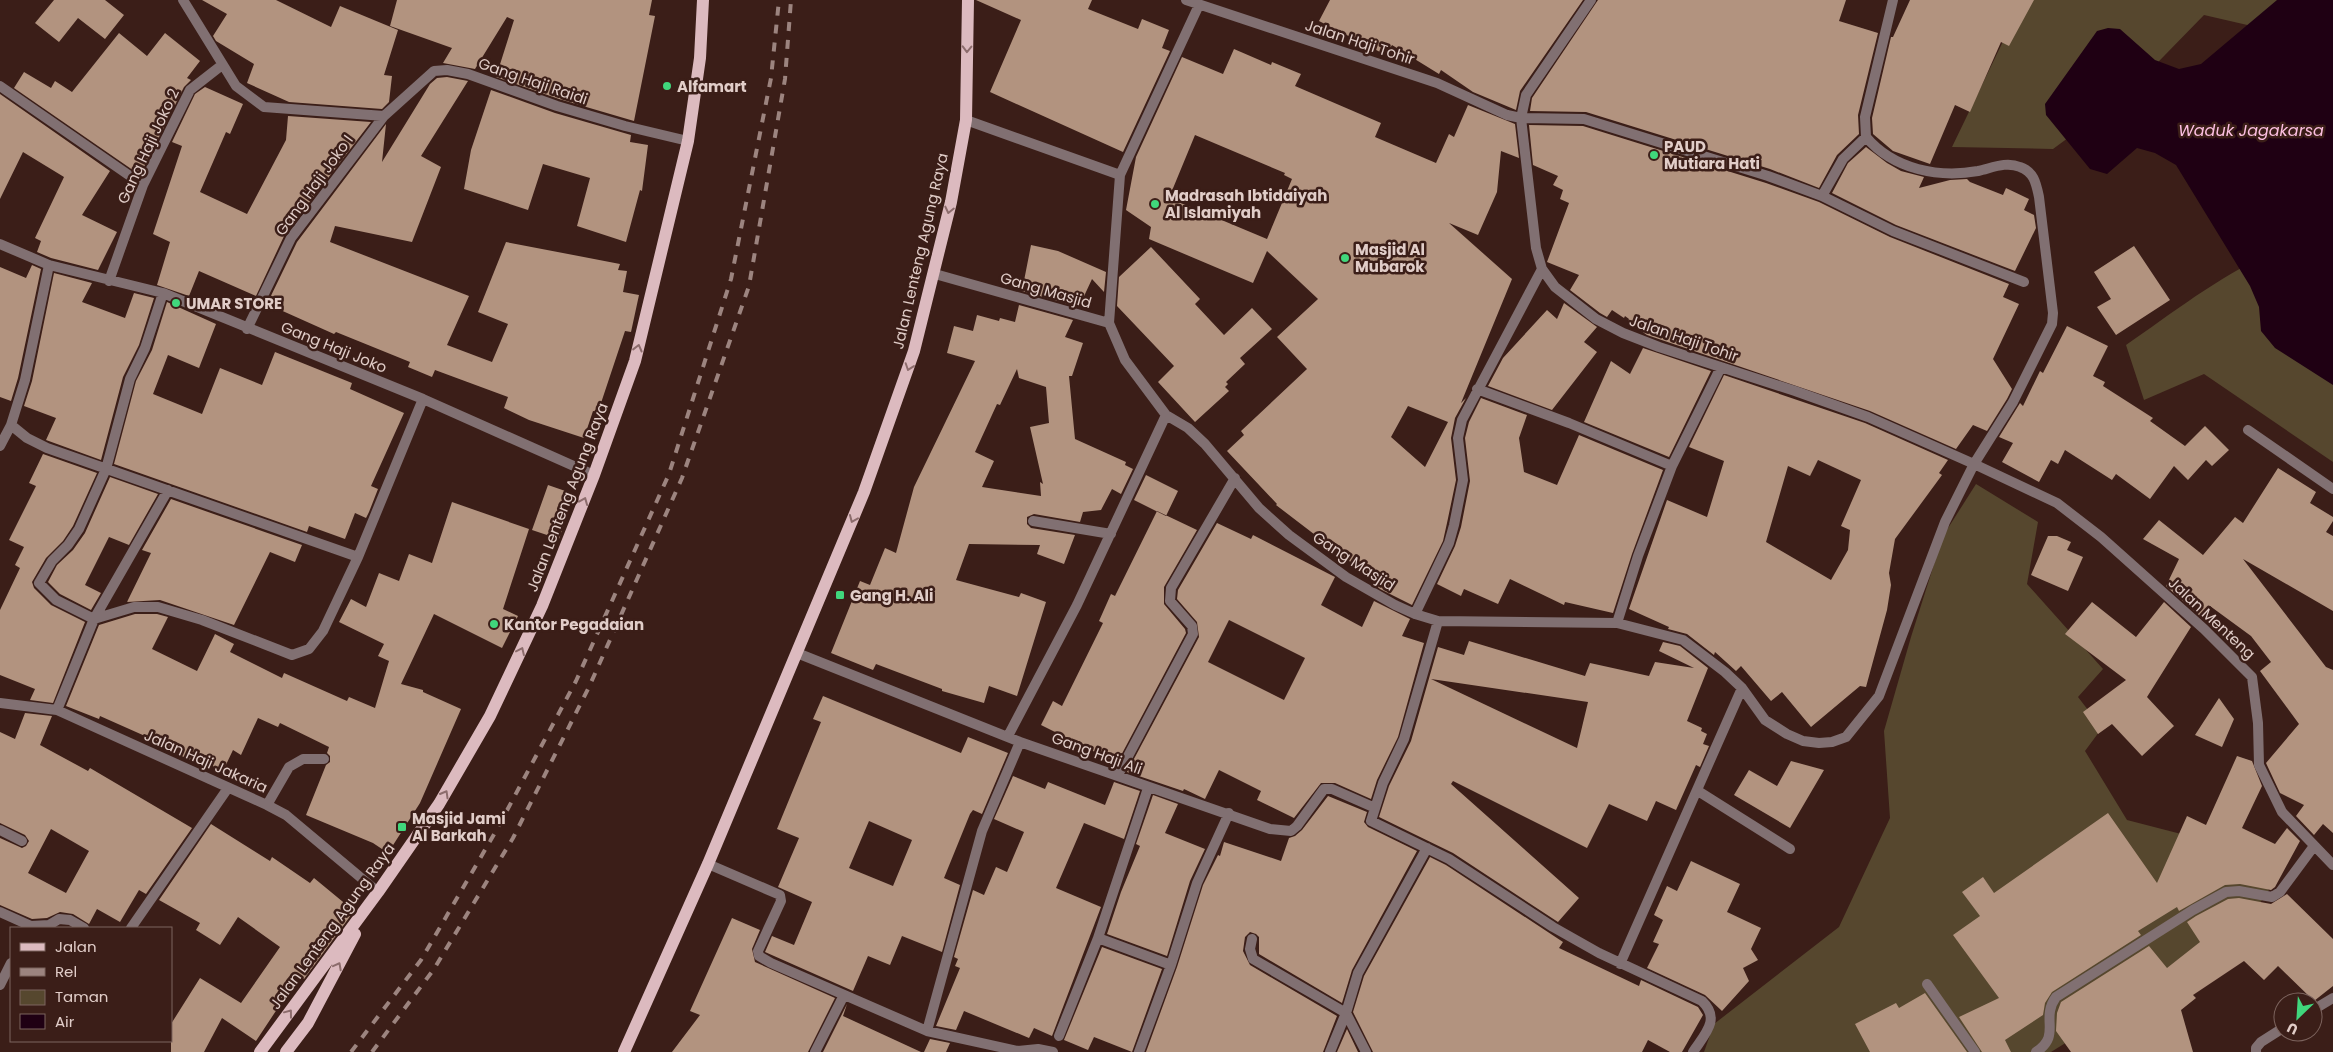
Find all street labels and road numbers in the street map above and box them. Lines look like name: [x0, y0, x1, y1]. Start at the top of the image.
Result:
street label: Jalan Haji Tohir: [1303, 14, 1418, 70]
street label: Gang Haji Raidi: [476, 52, 590, 110]
street label: Gang Haji Joko 2: [112, 85, 184, 207]
street label: Gang Haji Joko I: [270, 130, 358, 240]
street label: Jalan Lenteng Agung Raya: [887, 151, 953, 351]
street label: Gang Masjid: [998, 267, 1094, 313]
street label: Jalan Haji Tohir: [1627, 310, 1742, 367]
street label: Gang Haji Joko: [278, 316, 390, 378]
street label: Jalan Lenteng Agung Raya: [521, 399, 613, 595]
street label: Gang Masjid: [1309, 527, 1399, 595]
street label: Jalan Menteng: [2164, 572, 2260, 664]
street label: Jalan Haji Jakaria: [141, 724, 271, 798]
street label: Gang Haji Ali: [1049, 727, 1145, 779]
street label: Jalan Lenteng Agung Raya: [264, 839, 400, 1013]

